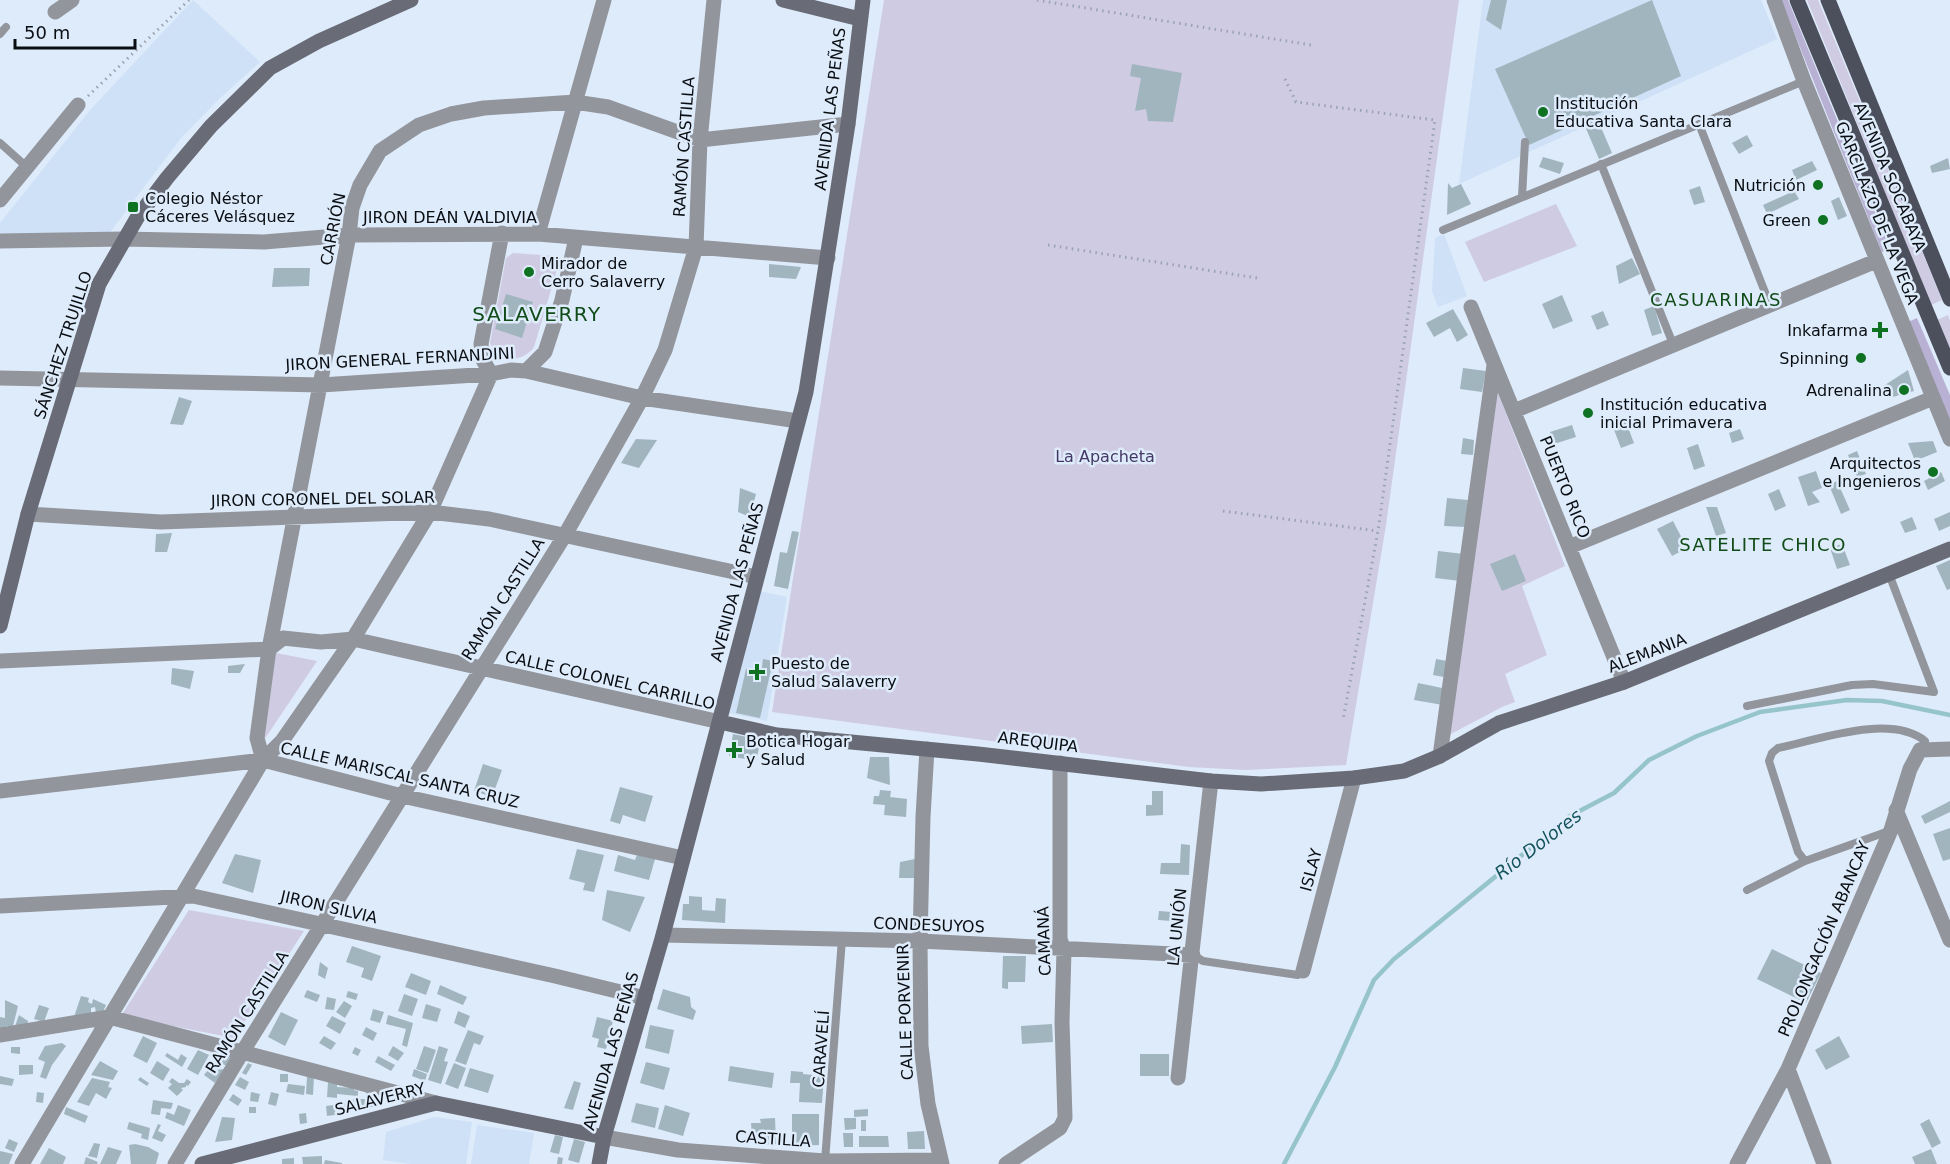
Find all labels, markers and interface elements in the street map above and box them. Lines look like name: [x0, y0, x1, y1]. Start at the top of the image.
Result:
scale bar: [15, 12, 135, 50]
text: 50 m: [24, 22, 70, 43]
street label: AVENIDA LAS PEÑAS: [811, 26, 849, 192]
street label: RAMÓN CASTILLA: [670, 76, 698, 218]
place label: Institución Educativa Santa Clara: [1555, 94, 1732, 131]
street label: AVENIDA SOCABAYA: [1850, 99, 1930, 255]
marker: Institución Educativa Santa Clara: [1536, 105, 1550, 119]
street label: GARCILAZO DE LA VEGA: [1832, 119, 1922, 307]
place label: Nutrición: [1733, 176, 1806, 195]
marker: Nutrición: [1811, 178, 1825, 192]
place label: Colegio Néstor Cáceres Velásquez: [145, 189, 295, 226]
street label: CARRIÓN: [317, 191, 349, 267]
marker: Colegio Néstor Cáceres Velásquez: [126, 200, 140, 214]
street label: JIRON DEÁN VALDIVIA: [362, 208, 537, 227]
place label: Green: [1763, 211, 1811, 230]
marker: Green: [1816, 213, 1830, 227]
place label: Mirador de Cerro Salaverry: [541, 254, 665, 291]
marker: Mirador de Cerro Salaverry: [522, 265, 536, 279]
street label: SÁNCHEZ TRUJILLO: [30, 269, 96, 421]
district label: CASUARINAS: [1650, 289, 1782, 310]
district label: SALAVERRY: [472, 302, 602, 326]
place label: Inkafarma: [1787, 321, 1868, 340]
marker: Inkafarma: [1873, 323, 1887, 337]
street label: JIRON GENERAL FERNANDINI: [284, 344, 515, 375]
place label: Spinning: [1779, 349, 1849, 368]
marker: Spinning: [1854, 351, 1868, 365]
place label: Adrenalina: [1806, 381, 1892, 400]
marker: Adrenalina: [1897, 383, 1911, 397]
place label: Institución educativa inicial Primavera: [1600, 395, 1767, 432]
marker: Institución educativa inicial Primavera: [1581, 406, 1595, 420]
street label: PUERTO RICO: [1536, 433, 1594, 541]
park label: La Apacheta: [1055, 447, 1155, 466]
place label: Arquitectos e Ingenieros: [1822, 454, 1921, 491]
marker: Arquitectos e Ingenieros: [1926, 465, 1940, 479]
street label: JIRON CORONEL DEL SOLAR: [210, 488, 435, 510]
street label: AVENIDA LAS PEÑAS: [707, 500, 767, 664]
street label: RAMÓN CASTILLA: [458, 534, 548, 664]
district label: SATELITE CHICO: [1679, 534, 1847, 555]
street label: ALEMANIA: [1605, 629, 1689, 677]
street label: CALLE COLONEL CARRILLO: [503, 647, 717, 713]
place label: Puesto de Salud Salaverry: [771, 654, 897, 691]
marker: Puesto de Salud Salaverry: [748, 663, 766, 681]
street label: AREQUIPA: [997, 728, 1079, 756]
place label: Botica Hogar y Salud: [746, 732, 850, 769]
street label: CALLE MARISCAL SANTA CRUZ: [279, 738, 521, 812]
marker: Botica Hogar y Salud: [727, 743, 741, 757]
water label: Río Dolores: [1491, 805, 1585, 883]
street label: PROLONGACIÓN ABANCAY: [1774, 838, 1874, 1040]
street label: ISLAY: [1296, 846, 1326, 894]
street label: JIRON SILVIA: [278, 886, 379, 927]
street label: LA UNIÓN: [1163, 887, 1191, 967]
street label: CAMANÁ: [1033, 906, 1055, 976]
street label: CONDESUYOS: [873, 914, 985, 936]
street label: CALLE PORVENIR: [893, 943, 917, 1081]
street label: RAMÓN CASTILLA: [202, 947, 292, 1077]
street label: AVENIDA LAS PEÑAS: [579, 970, 643, 1132]
street label: CARAVELÍ: [809, 1010, 833, 1088]
street label: SALAVERRY: [333, 1079, 427, 1119]
street label: CASTILLA: [734, 1127, 812, 1151]

